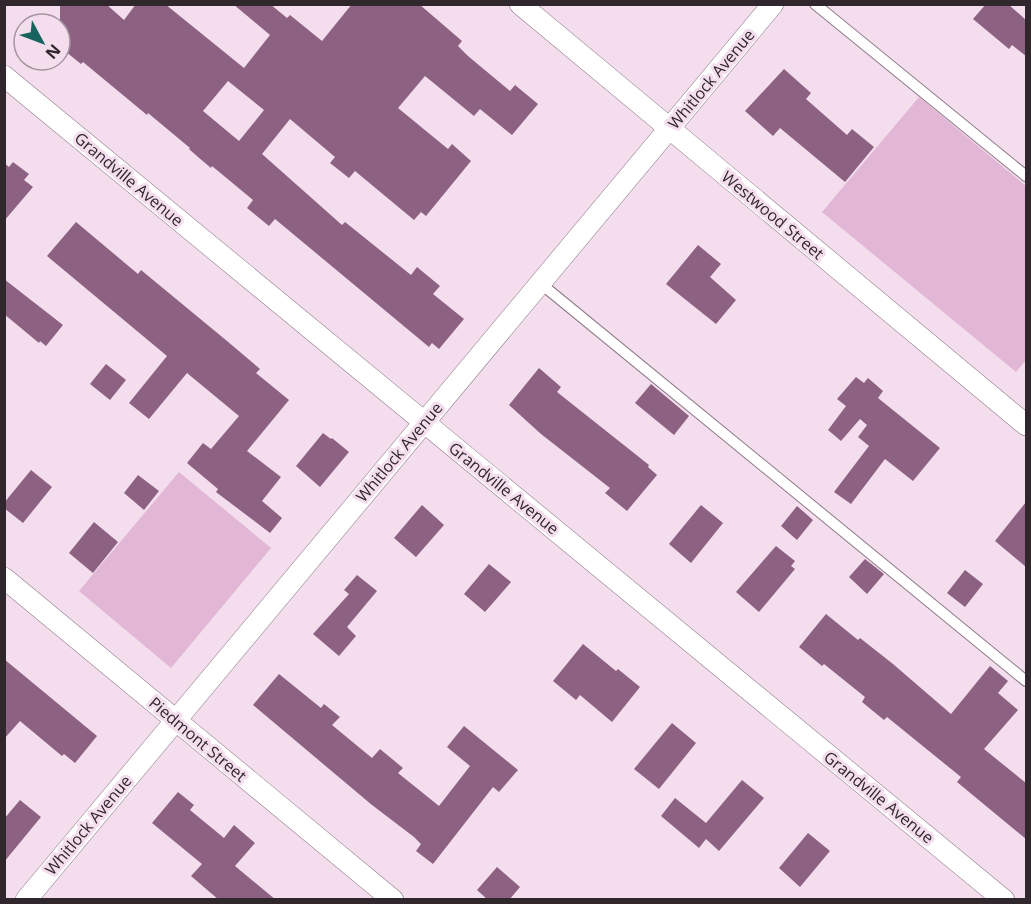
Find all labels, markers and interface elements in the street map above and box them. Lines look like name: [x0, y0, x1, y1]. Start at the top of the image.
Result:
north arrow: [12, 12, 72, 72]
street label: Whitlock Avenue: [663, 24, 759, 134]
text: N: [41, 40, 66, 64]
street label: Grandville Avenue: [70, 127, 188, 231]
street label: Westwood Street: [717, 166, 829, 265]
street label: Whitlock Avenue: [351, 397, 447, 507]
street label: Grandville Avenue: [444, 437, 564, 539]
street label: Piedmont Street: [144, 692, 252, 787]
street label: Grandville Avenue: [819, 746, 939, 848]
street label: Whitlock Avenue: [40, 770, 136, 880]

